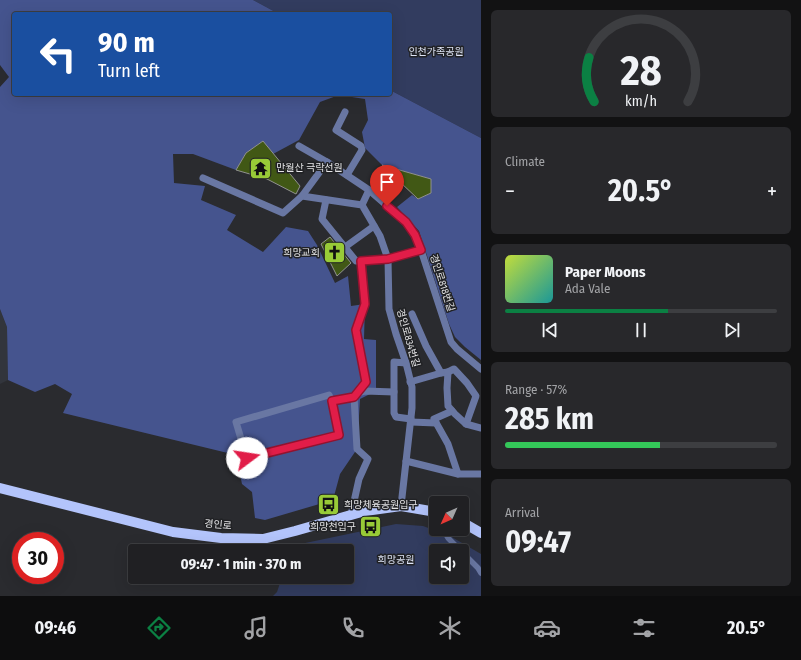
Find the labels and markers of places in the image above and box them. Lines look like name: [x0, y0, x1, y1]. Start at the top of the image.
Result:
temple icon: 만월산 극락선원: [248, 155, 274, 181]
place label: 만월산 극락선원: [276, 162, 343, 174]
pin: [370, 165, 404, 206]
church icon: 희망교회: [322, 240, 348, 266]
place label: 희망교회: [283, 247, 320, 259]
bus stop icon: 희망체육공원입구: [316, 492, 342, 518]
place label: 희망체육공원입구: [344, 499, 418, 511]
bus stop icon: 희망천입구: [358, 514, 384, 540]
place label: 희망천입구: [310, 521, 356, 533]

